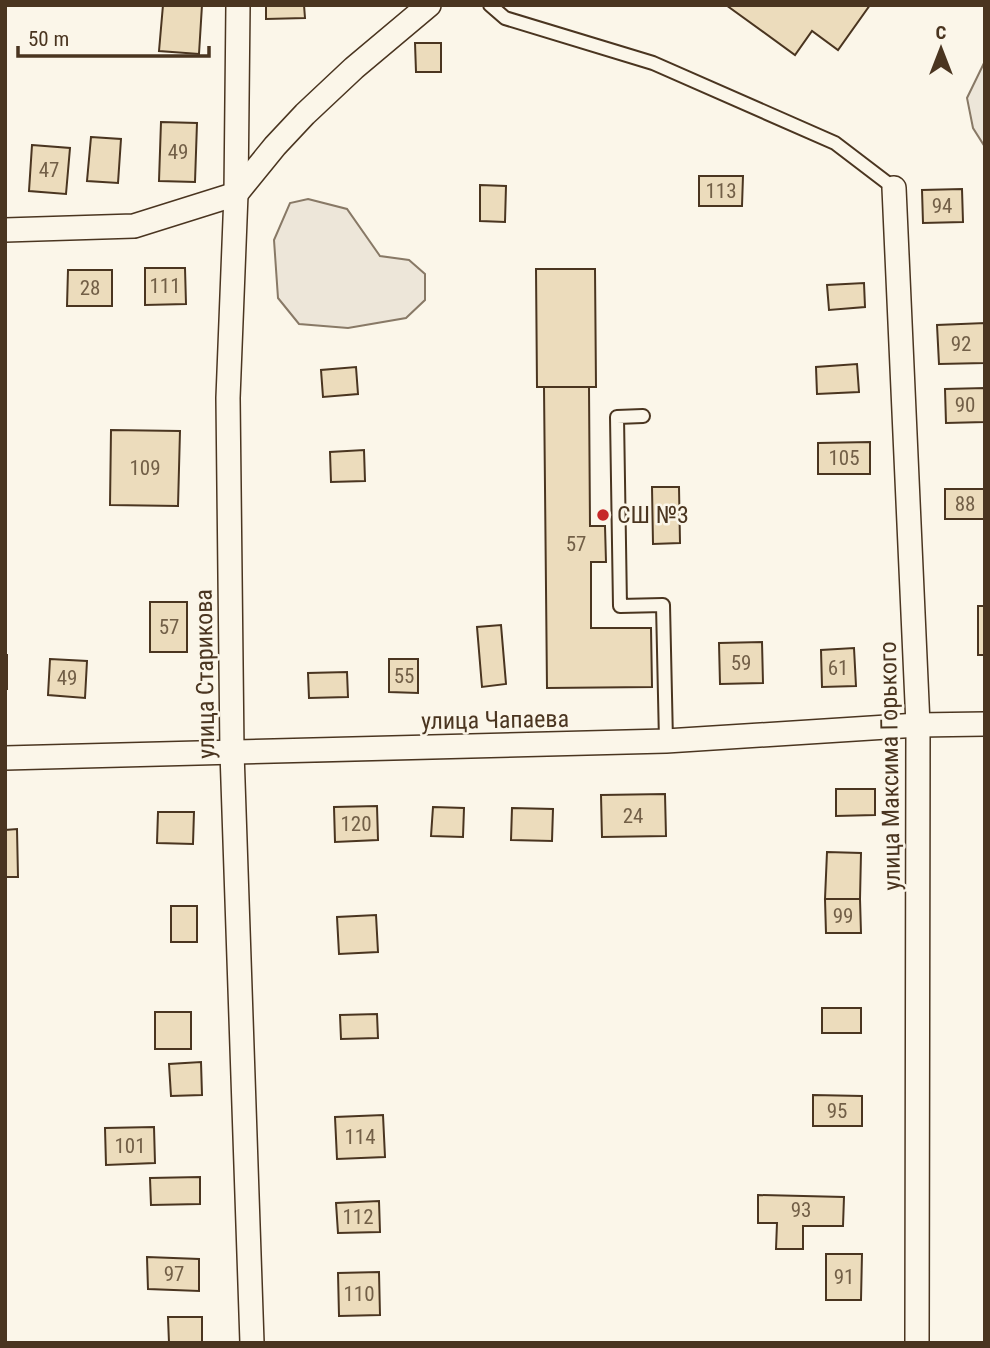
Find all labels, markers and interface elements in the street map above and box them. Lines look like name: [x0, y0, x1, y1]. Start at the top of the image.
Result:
scale bar: [18, 14, 208, 58]
north arrow: [906, 14, 976, 84]
text: С: [936, 21, 947, 44]
text: 50 m: [28, 27, 69, 51]
house number: 49: [168, 140, 188, 164]
house number: 47: [39, 158, 59, 182]
house number: 113: [705, 179, 737, 203]
house number: 94: [932, 194, 952, 218]
house number: 111: [149, 274, 181, 298]
house number: 28: [80, 276, 100, 300]
house number: 92: [951, 332, 971, 356]
house number: 90: [955, 393, 975, 417]
house number: 105: [828, 446, 860, 470]
house number: 109: [129, 456, 161, 480]
house number: 88: [955, 492, 975, 516]
place label: СШ №3: [617, 501, 689, 529]
marker: СШ №3: [595, 507, 611, 523]
house number: 57: [566, 532, 586, 556]
street label: улица Старикова: [190, 589, 220, 759]
house number: 57: [159, 615, 179, 639]
street label: улица Максима Горького: [874, 641, 906, 891]
house number: 59: [731, 651, 751, 675]
house number: 61: [828, 656, 848, 680]
house number: 55: [394, 664, 414, 688]
house number: 49: [57, 666, 77, 690]
street label: улица Чапаева: [421, 705, 569, 735]
house number: 24: [623, 804, 643, 828]
house number: 120: [340, 812, 372, 836]
house number: 99: [833, 904, 853, 928]
house number: 95: [827, 1099, 847, 1123]
house number: 114: [344, 1125, 376, 1149]
house number: 101: [114, 1134, 146, 1158]
house number: 93: [791, 1198, 811, 1222]
house number: 112: [342, 1205, 374, 1229]
house number: 97: [164, 1262, 184, 1286]
house number: 91: [834, 1265, 854, 1289]
house number: 110: [343, 1282, 375, 1306]

